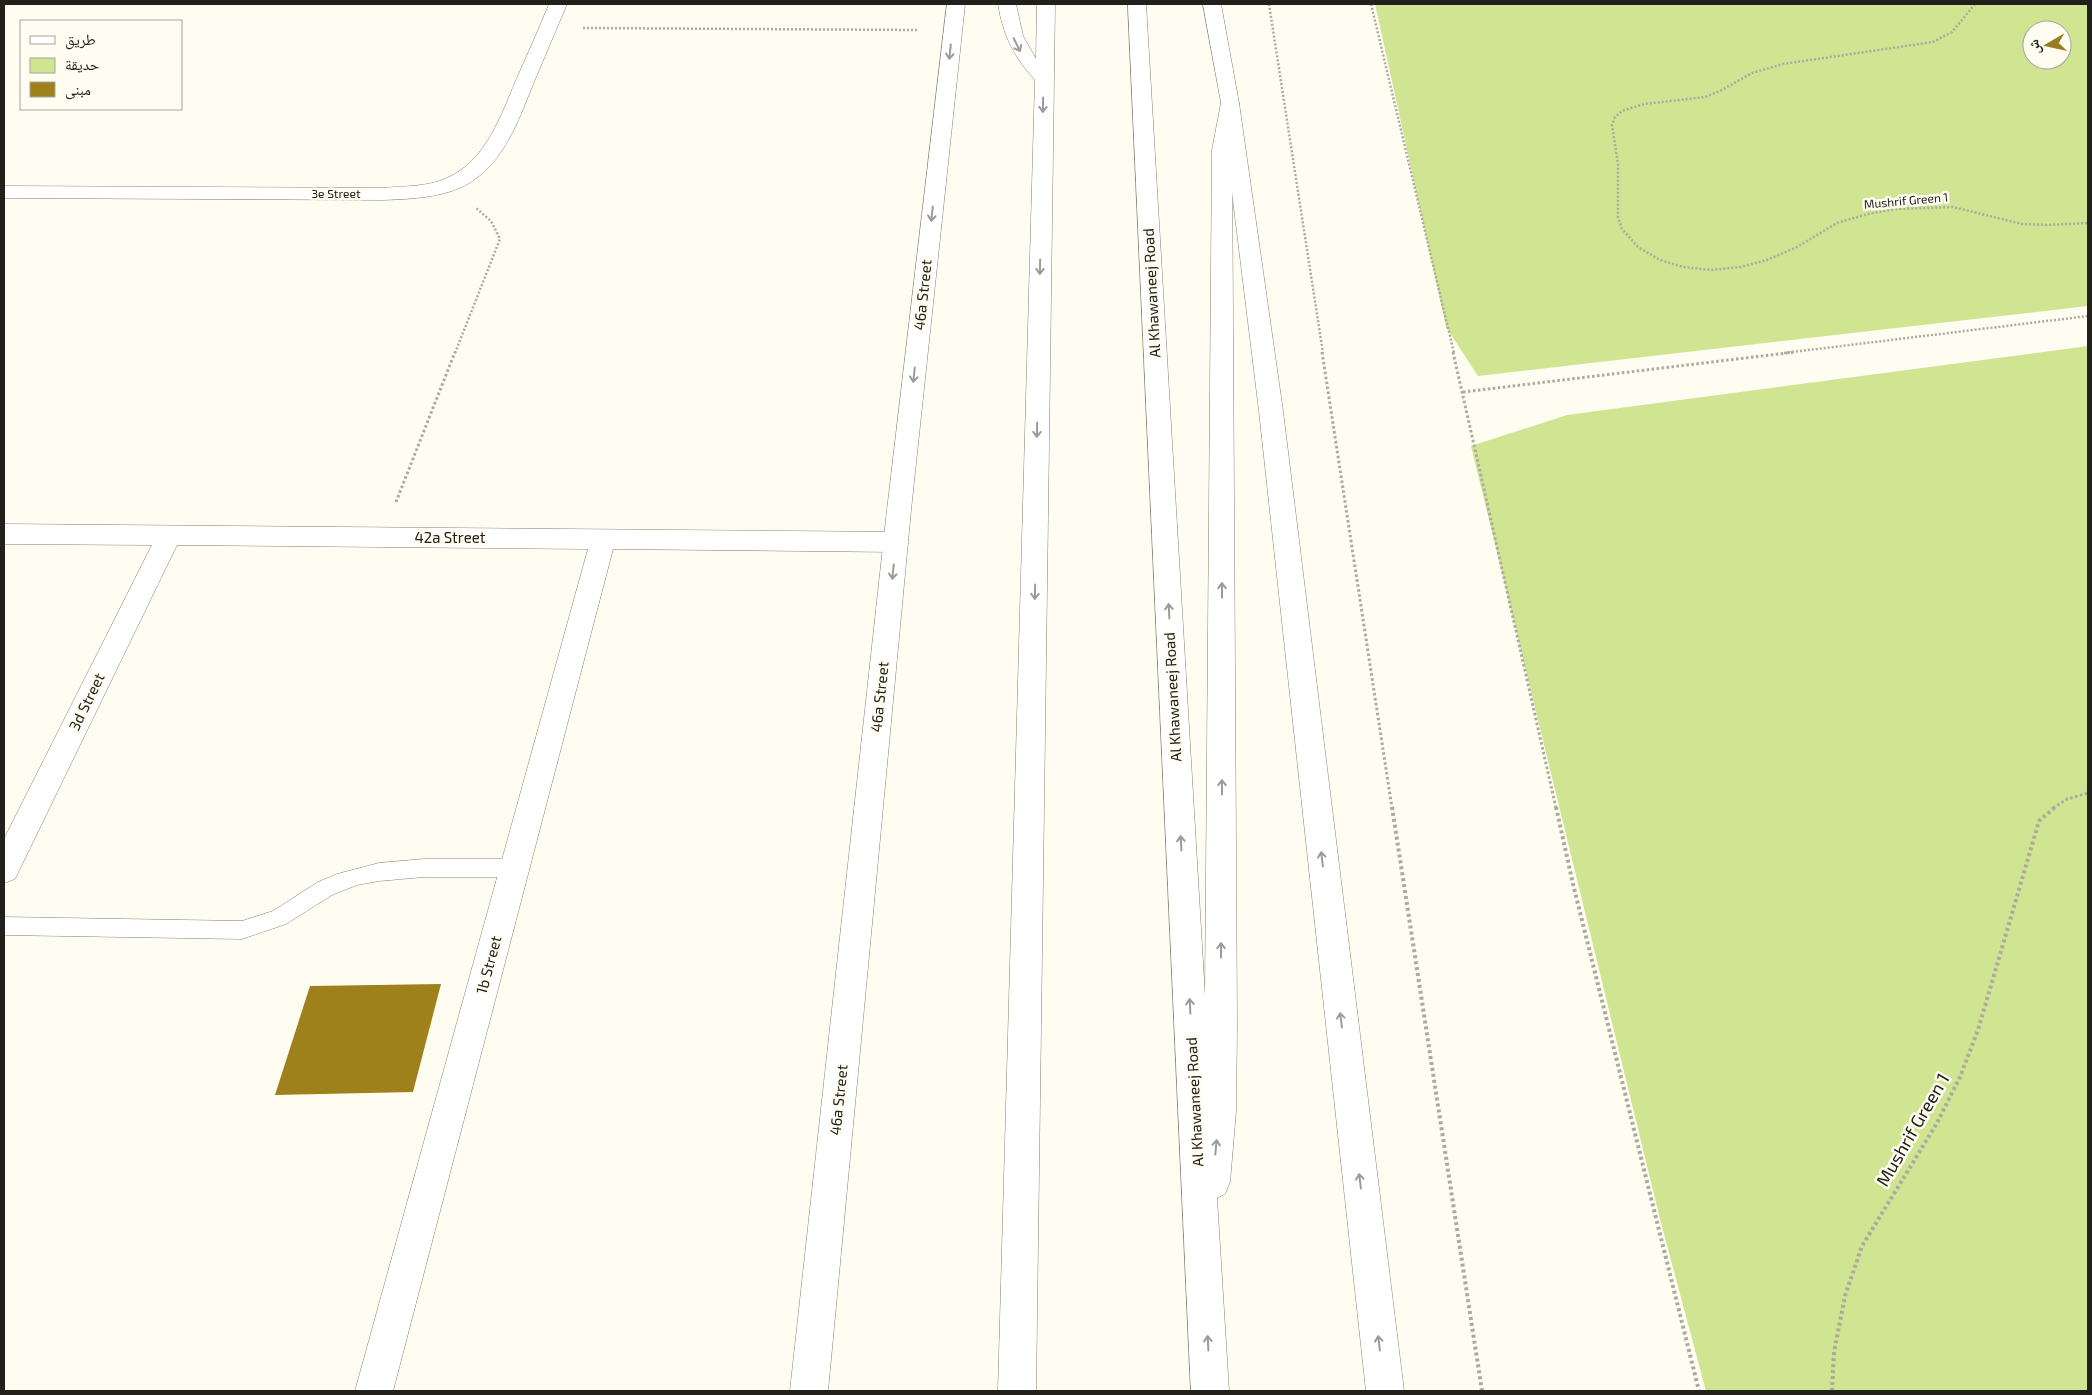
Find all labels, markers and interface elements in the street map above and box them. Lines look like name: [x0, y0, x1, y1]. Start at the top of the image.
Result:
legend: [20, 20, 182, 110]
north arrow: [2022, 20, 2072, 70]
text: طريق: [65, 30, 96, 50]
one-way arrow: [1013, 37, 1023, 52]
text: ش: [2024, 38, 2044, 56]
one-way arrow: [945, 44, 955, 60]
text: حديقة: [65, 55, 100, 73]
text: مبنى: [65, 80, 91, 100]
one-way arrow: [1038, 96, 1048, 113]
street label: 3e Street: [311, 186, 361, 200]
street label: Mushrif Green 1: [1863, 189, 1949, 211]
one-way arrow: [927, 205, 937, 221]
street label: Al Khawaneej Road: [1139, 228, 1164, 358]
street label: 46a Street: [909, 258, 935, 331]
one-way arrow: [1035, 259, 1045, 275]
one-way arrow: [909, 367, 919, 383]
one-way arrow: [1032, 422, 1042, 438]
street label: 42a Street: [415, 528, 486, 546]
one-way arrow: [888, 563, 898, 579]
one-way arrow: [1217, 582, 1227, 598]
one-way arrow: [1030, 584, 1039, 600]
one-way arrow: [1164, 603, 1173, 619]
street label: Al Khawaneej Road: [1160, 632, 1185, 762]
street label: 46a Street: [866, 660, 892, 733]
street label: 3d Street: [64, 670, 108, 733]
one-way arrow: [1217, 779, 1227, 796]
one-way arrow: [1177, 836, 1186, 852]
one-way arrow: [1317, 851, 1327, 867]
street label: 1b Street: [472, 933, 505, 996]
one-way arrow: [1216, 942, 1226, 958]
one-way arrow: [1185, 998, 1194, 1014]
one-way arrow: [1336, 1012, 1346, 1028]
street label: Al Khawaneej Road: [1182, 1037, 1207, 1167]
street label: 46a Street: [825, 1063, 851, 1136]
street label: Mushrif Green 1: [1871, 1069, 1953, 1190]
one-way arrow: [1211, 1139, 1221, 1155]
one-way arrow: [1355, 1174, 1365, 1190]
one-way arrow: [1203, 1335, 1212, 1351]
one-way arrow: [1374, 1335, 1384, 1351]

